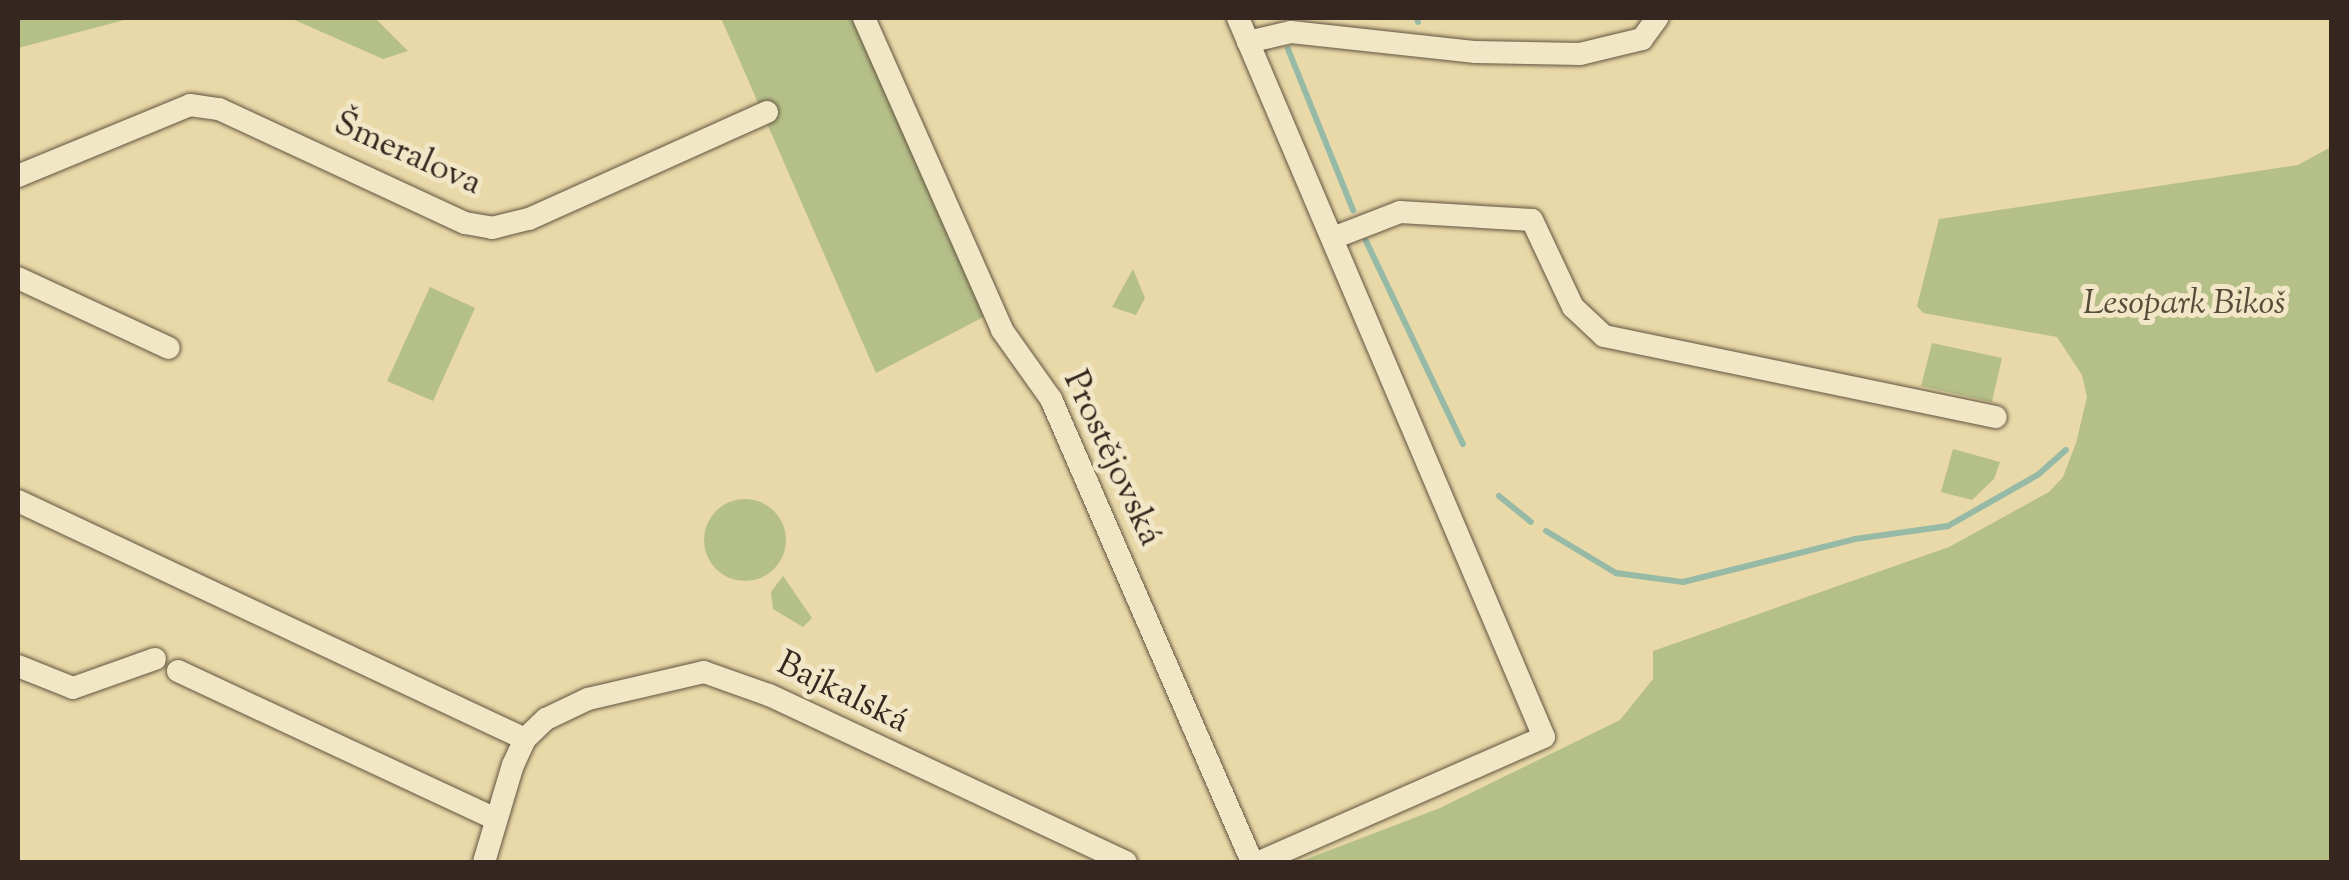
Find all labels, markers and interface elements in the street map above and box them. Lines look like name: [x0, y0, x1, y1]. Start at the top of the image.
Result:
street label: Šmeralova: [327, 104, 487, 206]
park label: Lesopark Bikoš: [2083, 284, 2285, 326]
street label: Prostějovská: [1052, 365, 1170, 553]
street label: Bajkalská: [769, 644, 915, 744]

